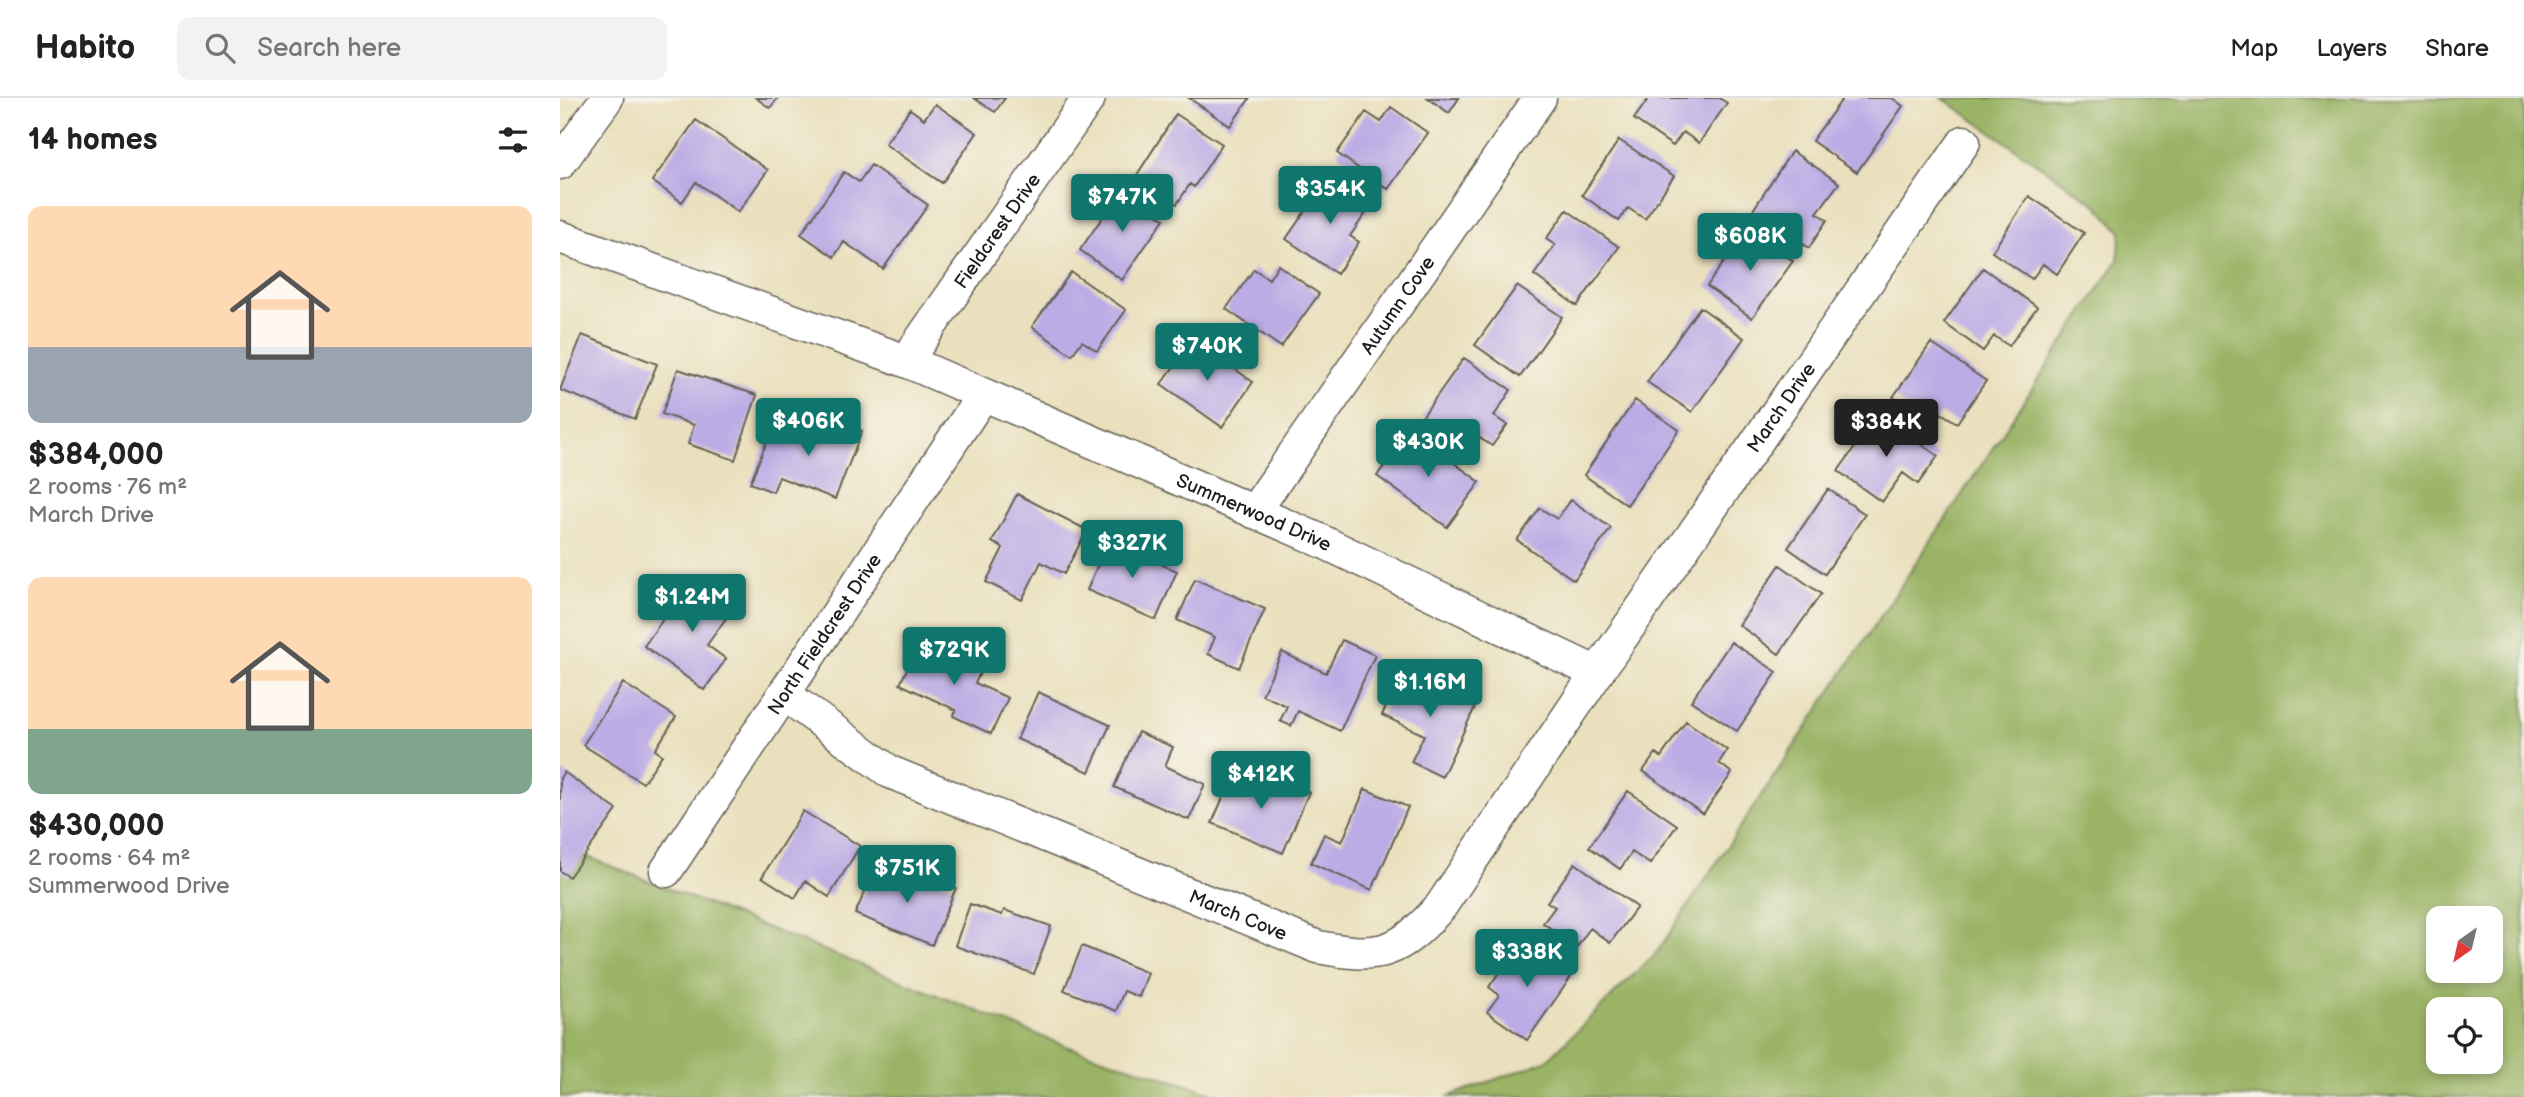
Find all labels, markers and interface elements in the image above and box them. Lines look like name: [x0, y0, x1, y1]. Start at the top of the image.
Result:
search box: [177, 17, 667, 80]
text: Habito: [35, 28, 135, 68]
icon: search: [201, 29, 239, 67]
text: Search here: [257, 33, 401, 64]
text: Map: [2230, 34, 2278, 63]
text: Layers: [2316, 34, 2387, 63]
text: Share: [2425, 34, 2489, 63]
icon: filters: [494, 121, 532, 159]
text: 14 homes: [28, 122, 157, 158]
pin: $354K: [1281, 166, 1379, 226]
street label: Fieldcrest Drive: [950, 169, 1046, 293]
pin: $747K: [1073, 174, 1171, 234]
text: $354K: [1294, 175, 1366, 203]
text: $747K: [1087, 183, 1157, 211]
pin: $608K: [1701, 214, 1799, 273]
text: $608K: [1714, 222, 1786, 250]
icon: home: [217, 252, 343, 378]
street label: Autumn Cove: [1357, 252, 1440, 359]
pin: $740K: [1158, 324, 1256, 383]
text: $740K: [1171, 332, 1243, 360]
street label: March Drive: [1743, 359, 1821, 457]
pin: $406K: [759, 398, 857, 458]
pin: $384K: [1837, 400, 1935, 459]
text: $406K: [772, 407, 844, 435]
text: $384K: [1850, 408, 1922, 436]
pin: $430K: [1379, 420, 1477, 479]
text: $430K: [1392, 428, 1464, 456]
text: $384,000: [28, 437, 164, 473]
street label: Summerwood Drive: [1173, 469, 1335, 557]
text: 2 rooms · 76 m²: [28, 473, 187, 501]
text: March Drive: [28, 501, 154, 529]
pin: $327K: [1083, 520, 1181, 580]
text: $327K: [1097, 529, 1167, 557]
street label: North Fieldcrest Drive: [763, 550, 887, 720]
pin: $1.24M: [635, 574, 749, 634]
text: $1.24M: [654, 583, 730, 611]
icon: home: [217, 623, 343, 749]
pin: $729K: [905, 628, 1003, 687]
text: $729K: [919, 636, 989, 664]
pin: $1.16M: [1373, 660, 1487, 719]
text: $1.16M: [1393, 668, 1467, 696]
pin: $412K: [1212, 752, 1310, 811]
text: $412K: [1227, 760, 1295, 788]
text: $430,000: [28, 808, 164, 844]
text: 2 rooms · 64 m²: [28, 844, 190, 872]
pin: $751K: [858, 846, 956, 905]
text: $751K: [874, 854, 940, 882]
text: Summerwood Drive: [28, 872, 230, 900]
street label: March Cove: [1185, 886, 1290, 946]
north arrow: [2426, 906, 2502, 984]
map controls: [2426, 906, 2503, 1074]
pin: $338K: [1478, 930, 1576, 989]
text: $338K: [1491, 938, 1563, 966]
button: locate: [2426, 997, 2503, 1074]

